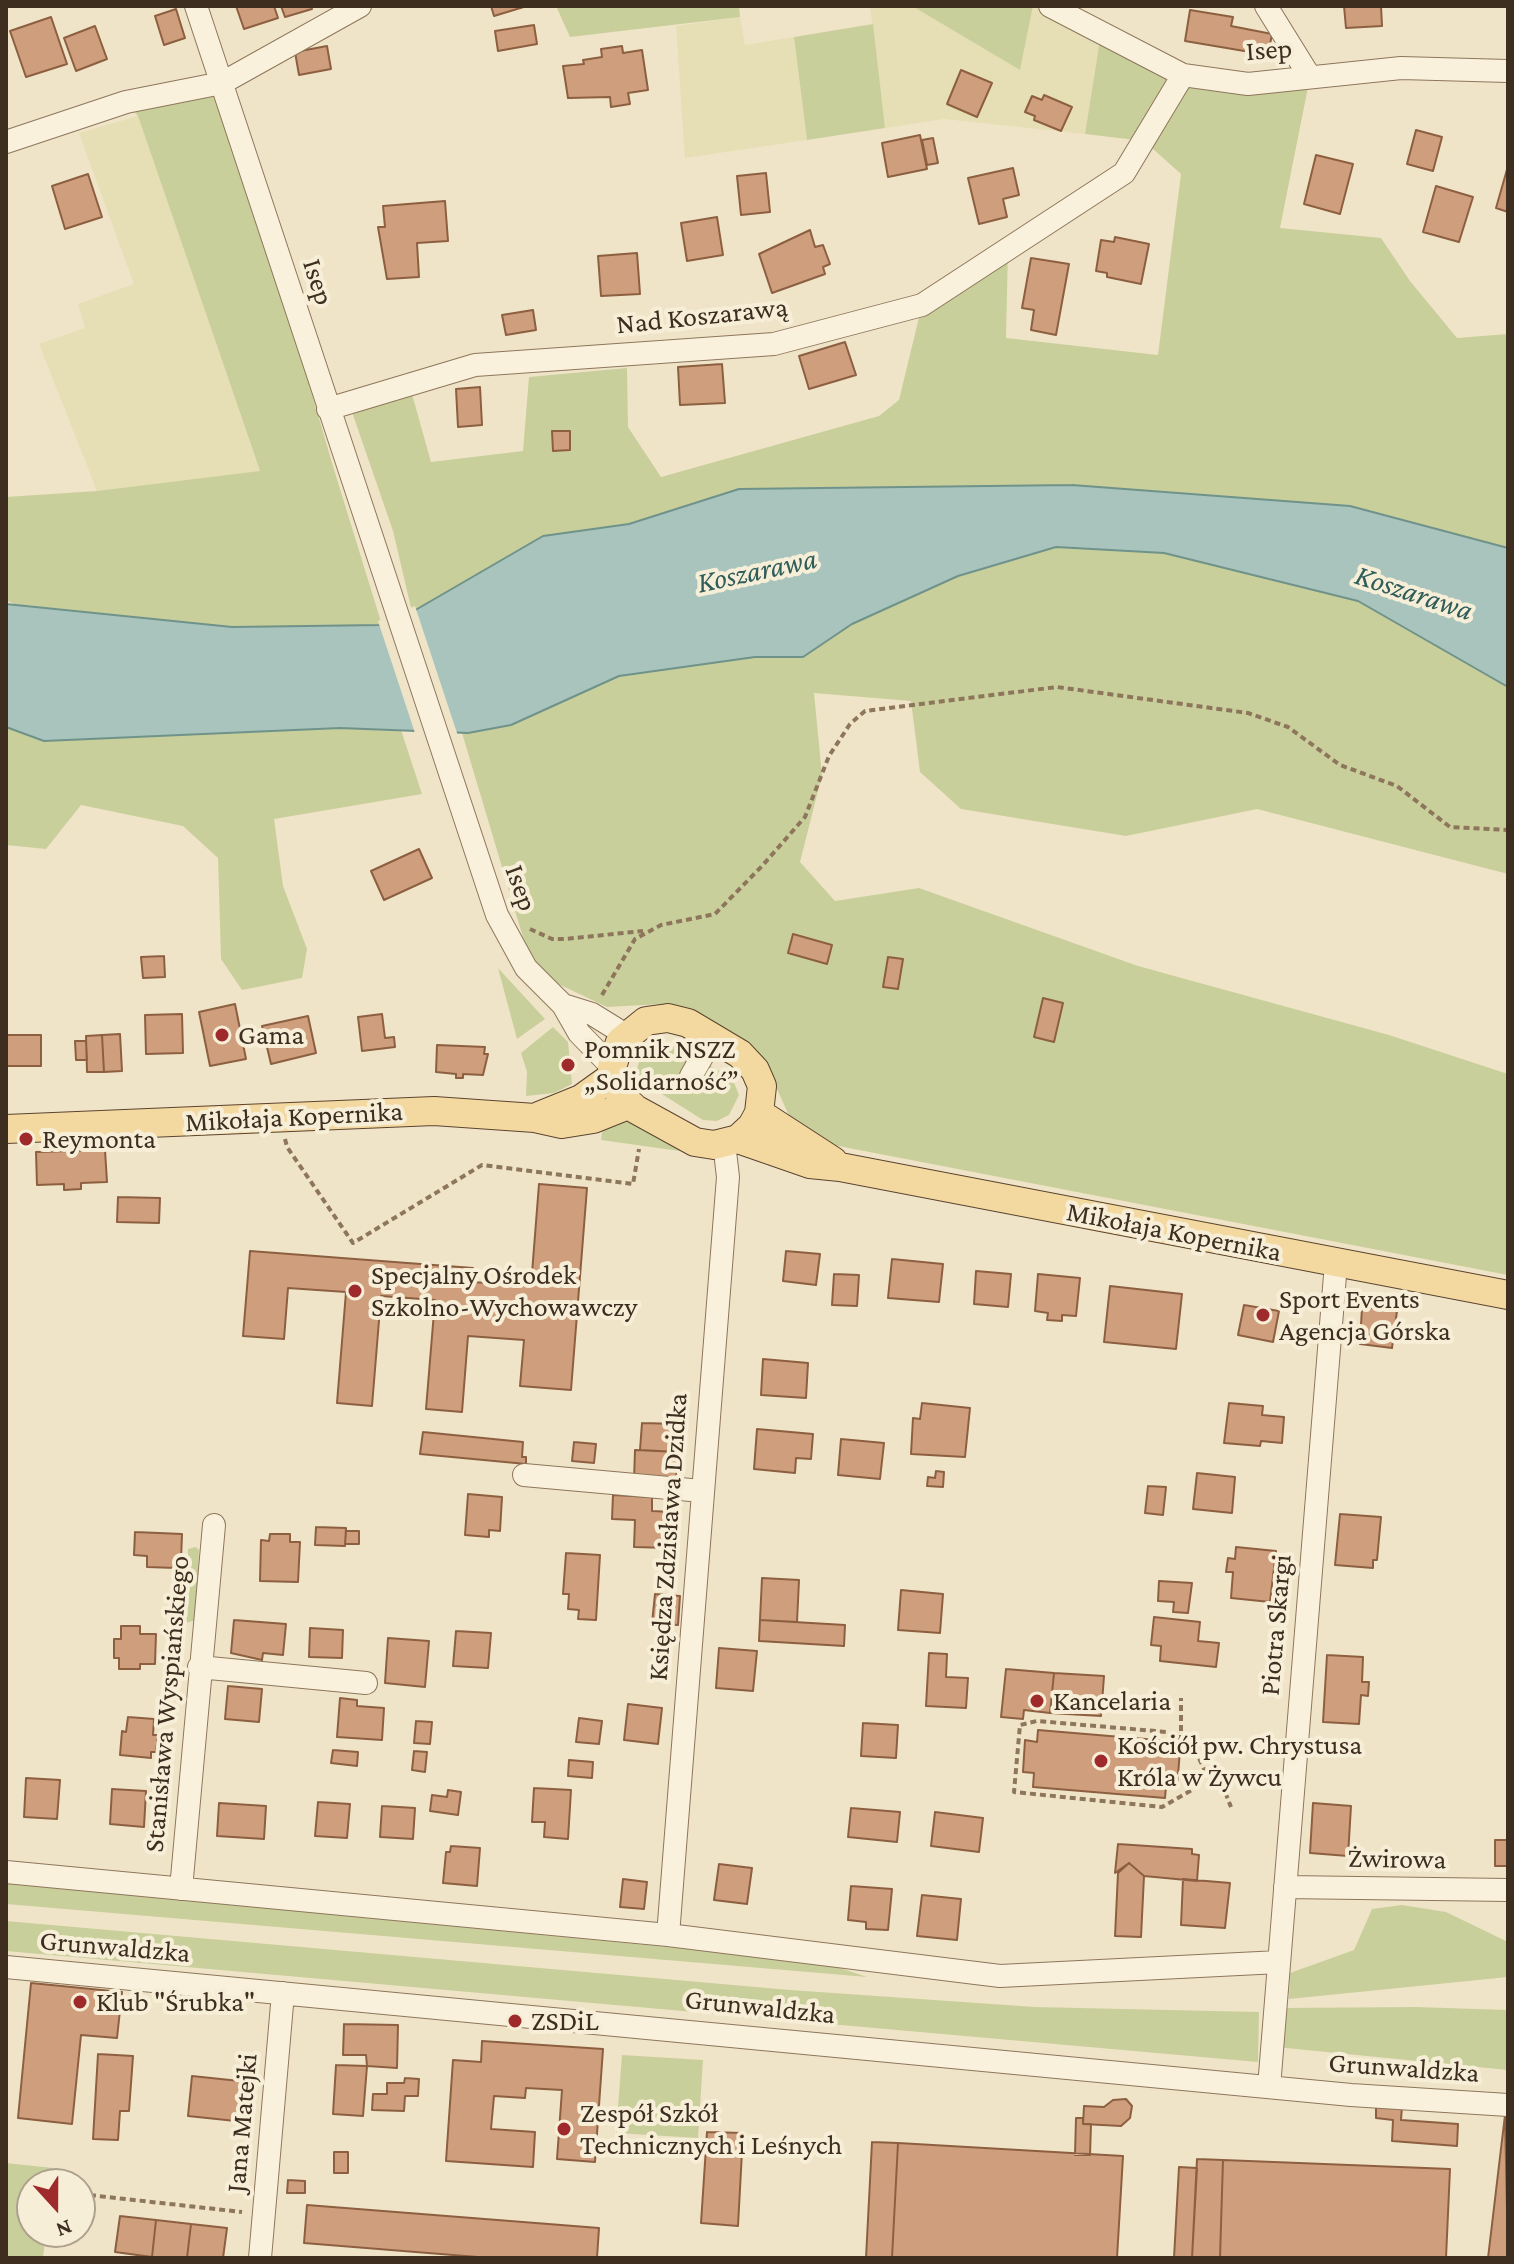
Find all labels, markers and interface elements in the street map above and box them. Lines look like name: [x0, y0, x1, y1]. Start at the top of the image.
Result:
street label: Isep: [1245, 32, 1293, 68]
street label: Isep: [295, 255, 341, 309]
street label: Nad Koszarawą: [615, 290, 789, 342]
water label: Koszarawa: [694, 541, 820, 601]
water label: Koszarawa: [1351, 557, 1477, 629]
street label: Isep: [497, 860, 545, 916]
place label: Gama: [238, 1018, 304, 1052]
marker: Gama: [213, 1026, 231, 1044]
place label: Pomnik NSZZ „Solidarność”: [584, 1032, 739, 1098]
marker: Pomnik NSZZ „Solidarność”: [559, 1056, 577, 1074]
street label: Mikołaja Kopernika: [184, 1095, 404, 1139]
place label: Reymonta: [42, 1122, 156, 1156]
marker: Reymonta: [17, 1130, 35, 1148]
street label: Mikołaja Kopernika: [1064, 1195, 1284, 1269]
place label: Specjalny Ośrodek Szkolno-Wychowawczy: [371, 1258, 637, 1324]
marker: Specjalny Ośrodek Szkolno-Wychowawczy: [346, 1282, 364, 1300]
place label: Sport Events Agencja Górska: [1279, 1282, 1451, 1348]
marker: Sport Events Agencja Górska: [1254, 1306, 1272, 1324]
street label: Księdza Zdzisława Dzidka: [641, 1392, 695, 1682]
street label: Piotra Skargi: [1253, 1553, 1299, 1697]
street label: Stanisława Wyspiańskiego: [137, 1554, 197, 1854]
place label: Kancelaria: [1053, 1684, 1171, 1718]
marker: Kancelaria: [1028, 1692, 1046, 1710]
place label: Kościół pw. Chrystusa Króla w Żywcu: [1117, 1728, 1362, 1794]
marker: Kościół pw. Chrystusa Króla w Żywcu: [1092, 1752, 1110, 1770]
street label: Żwirowa: [1347, 1841, 1447, 1877]
street label: Grunwaldzka: [38, 1924, 192, 1970]
street label: Grunwaldzka: [683, 1982, 837, 2032]
place label: Klub "Śrubka": [96, 1985, 255, 2019]
marker: Klub "Śrubka": [71, 1993, 89, 2011]
place label: ZSDiL: [531, 2004, 599, 2038]
marker: ZSDiL: [506, 2012, 524, 2030]
street label: Grunwaldzka: [1328, 2046, 1480, 2090]
street label: Jana Matejki: [219, 2052, 265, 2194]
place label: Zespół Szkół Technicznych i Leśnych: [580, 2096, 842, 2162]
marker: Zespół Szkół Technicznych i Leśnych: [555, 2120, 573, 2138]
north arrow: [16, 2168, 96, 2248]
text: N: [53, 2215, 76, 2243]

